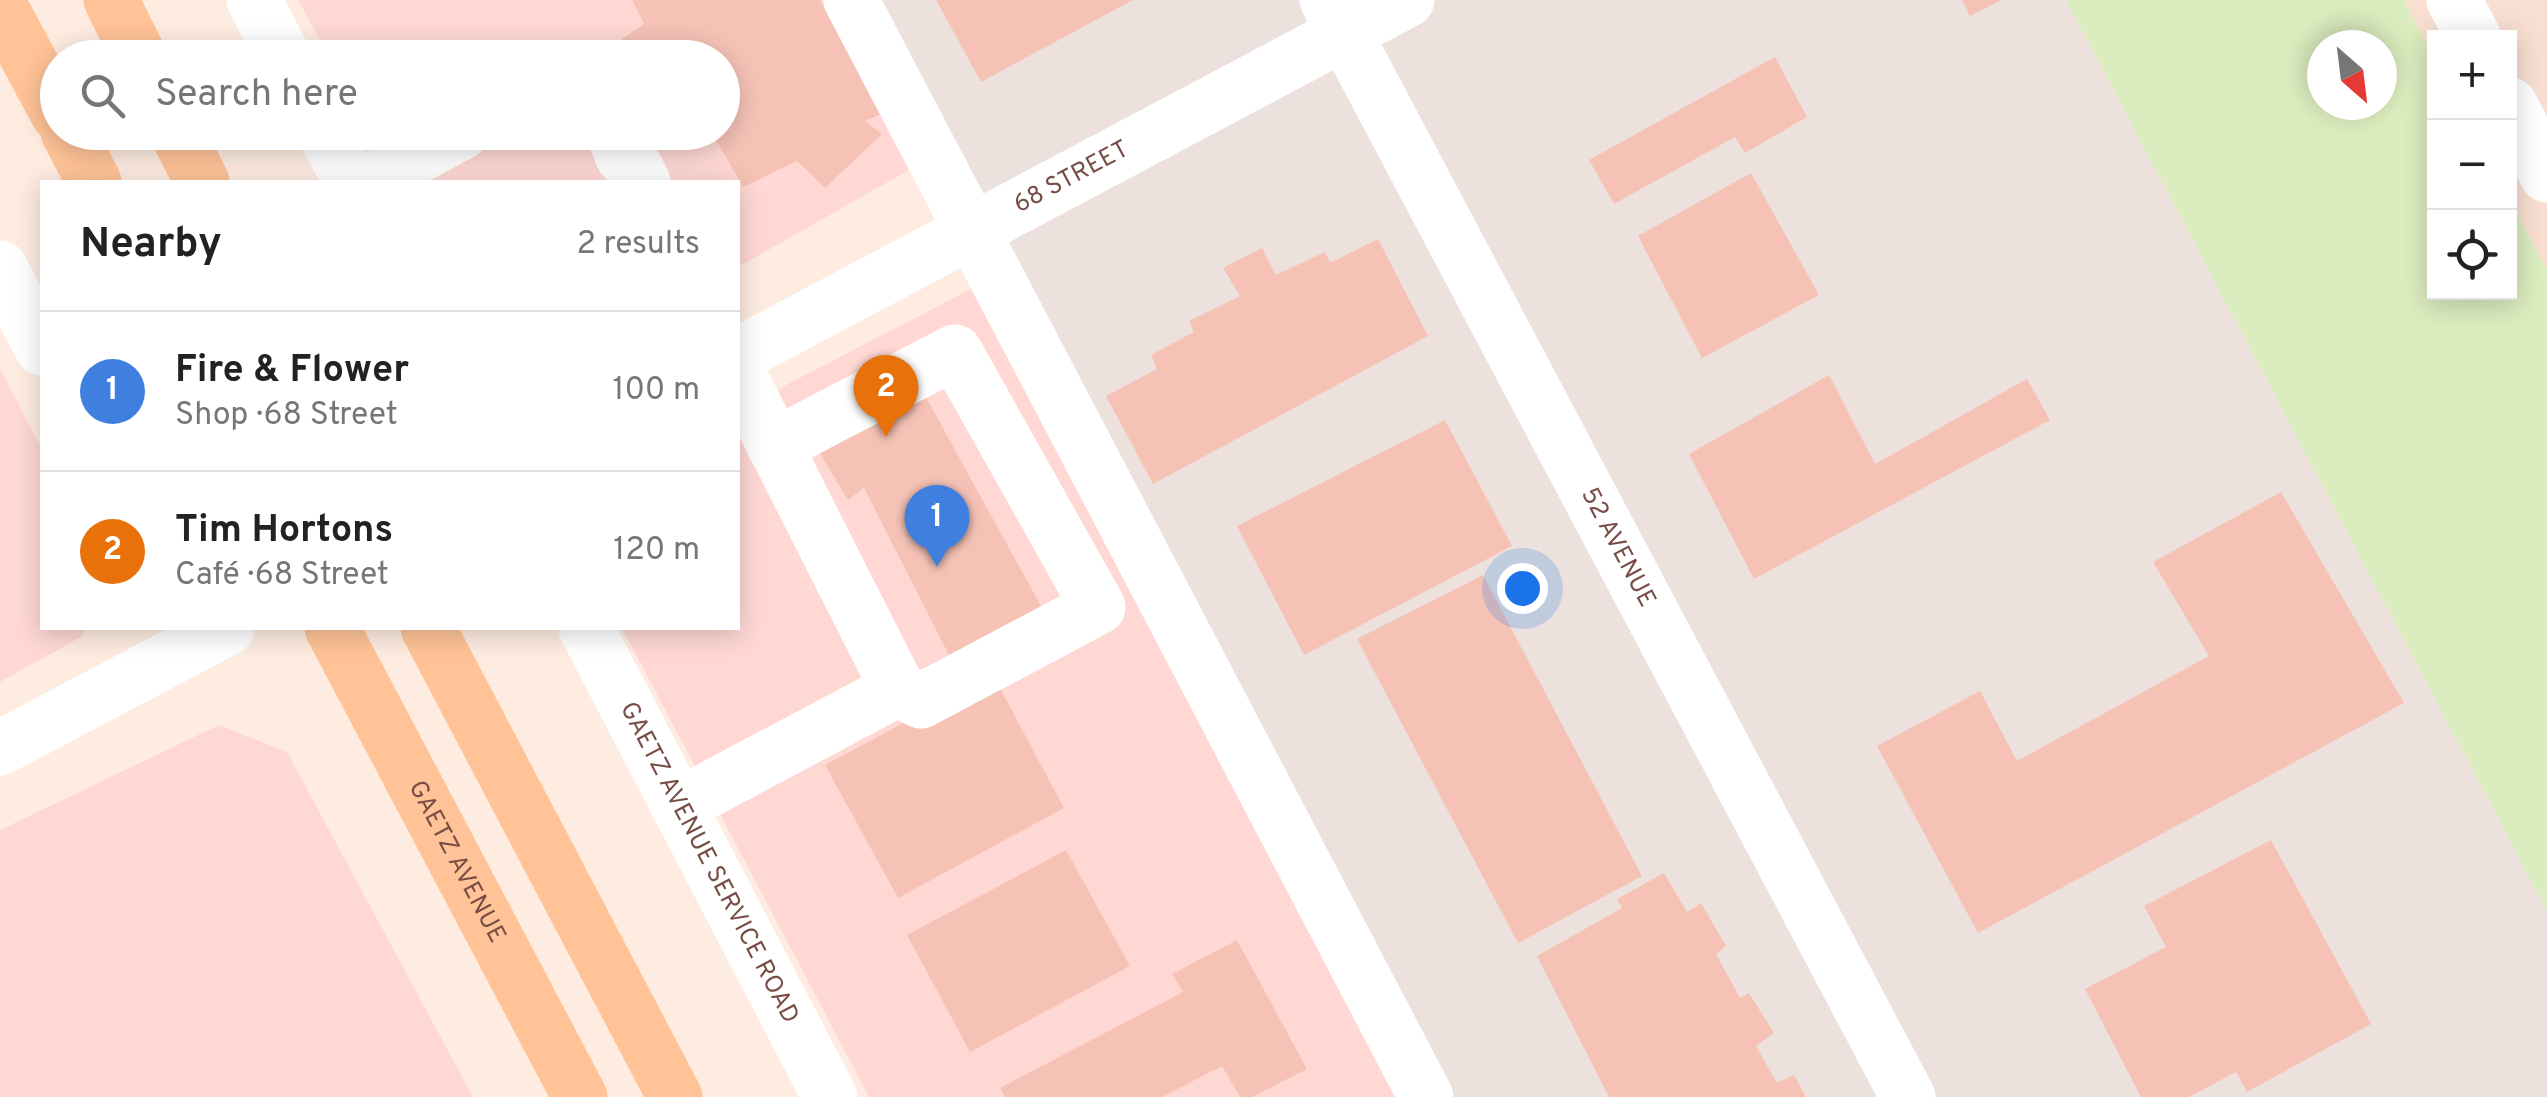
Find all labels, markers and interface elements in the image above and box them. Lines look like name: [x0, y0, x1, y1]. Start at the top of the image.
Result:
north arrow: [2307, 30, 2397, 120]
map controls: [2427, 30, 2517, 300]
button: +: [2427, 30, 2517, 120]
search box: [40, 40, 740, 150]
icon: search: [75, 68, 130, 123]
text: Search here: [155, 71, 358, 120]
button: −: [2427, 120, 2517, 210]
street label: 68 STREET: [1009, 134, 1135, 222]
button: locate: [2427, 210, 2517, 300]
text: Nearby: [80, 219, 222, 272]
text: 2 results: [576, 225, 700, 265]
text: Fire & Flower: [175, 347, 409, 396]
pin: 2: [854, 354, 918, 437]
text: 1: [106, 371, 119, 411]
text: 100 m: [613, 371, 700, 411]
text: Shop · 68 Street: [175, 396, 398, 436]
street label: 52 AVENUE: [1572, 483, 1662, 613]
pin: 1: [904, 484, 970, 567]
text: Tim Hortons: [175, 507, 393, 556]
text: 2: [103, 531, 122, 571]
text: 120 m: [613, 531, 700, 571]
text: Café · 68 Street: [175, 556, 389, 596]
your location: [1497, 563, 1548, 614]
street label: GAETZ AVENUE SERVICE ROAD: [611, 697, 805, 1029]
street label: GAETZ AVENUE: [400, 776, 512, 949]

